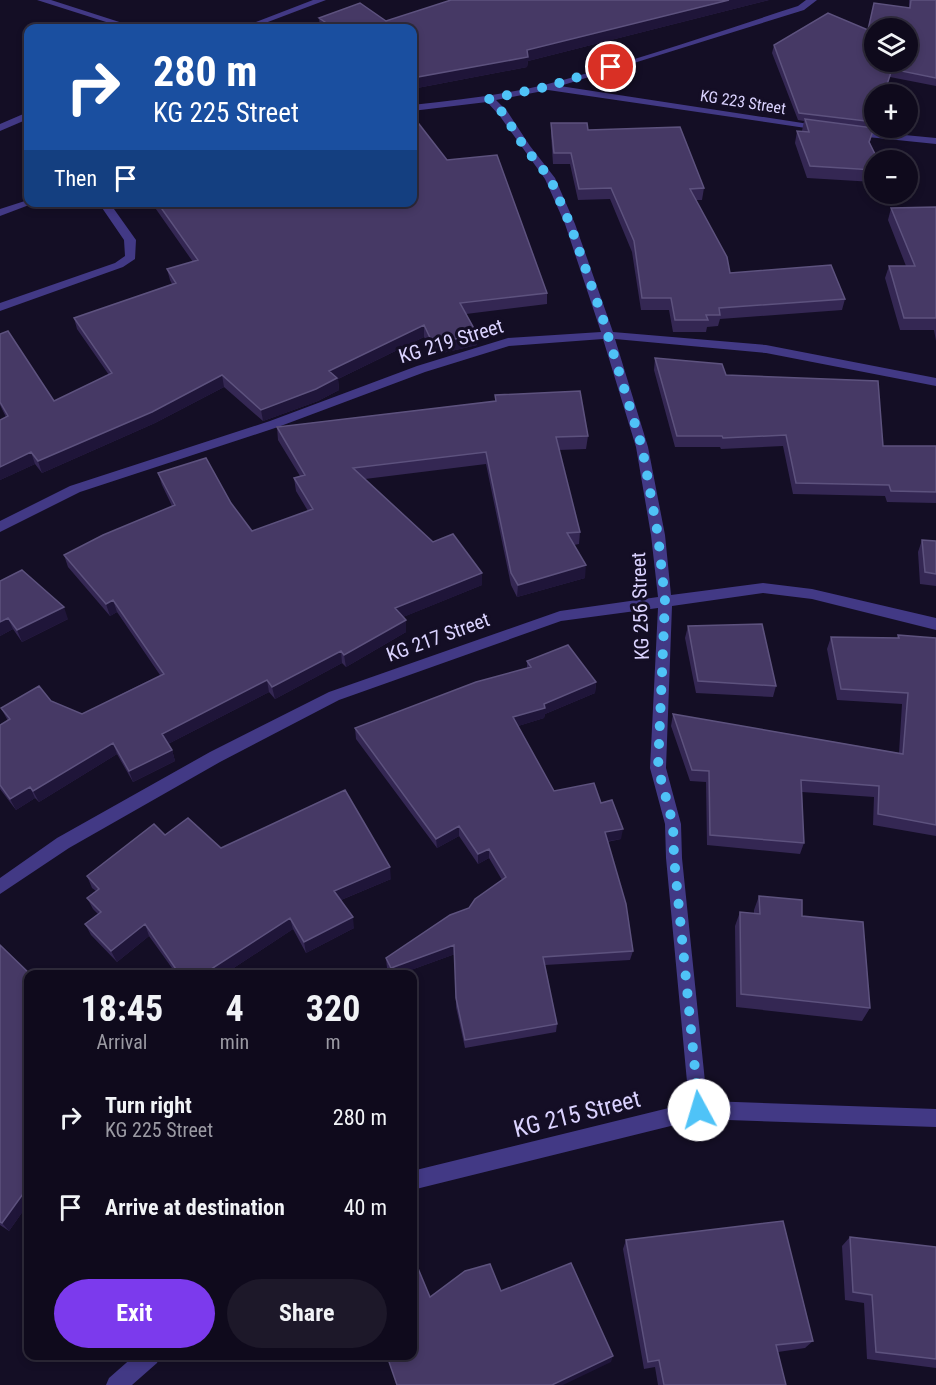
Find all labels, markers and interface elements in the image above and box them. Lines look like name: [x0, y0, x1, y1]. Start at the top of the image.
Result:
map controls: [864, 18, 918, 204]
button: layers: [864, 18, 918, 72]
pin: [585, 41, 636, 92]
text: 280 m: [153, 47, 258, 96]
icon: right: [54, 48, 132, 126]
icon: arrive: [594, 50, 627, 83]
button: +: [864, 84, 918, 138]
street label: KG 223 Street: [699, 86, 787, 118]
text: KG 225 Street: [153, 97, 299, 129]
button: −: [864, 150, 918, 204]
icon: arrive: [109, 162, 142, 195]
text: Then: [54, 166, 97, 191]
street label: KG 219 Street: [396, 314, 506, 368]
street label: KG 256 Street: [626, 551, 654, 660]
street label: KG 217 Street: [383, 607, 493, 667]
text: 18:45: [81, 988, 163, 1030]
text: 4: [225, 988, 244, 1030]
text: 320: [306, 988, 360, 1030]
text: Arrival: [96, 1030, 147, 1054]
text: min: [220, 1030, 249, 1054]
text: m: [326, 1030, 341, 1054]
position arrow: [667, 1078, 731, 1142]
street label: KG 215 Street: [511, 1085, 643, 1143]
text: Turn right: [105, 1093, 192, 1118]
icon: right: [54, 1101, 87, 1134]
text: 280 m: [333, 1105, 387, 1130]
text: KG 225 Street: [105, 1118, 213, 1142]
icon: arrive: [54, 1191, 87, 1224]
text: Arrive at destination: [105, 1195, 285, 1220]
text: 40 m: [344, 1195, 387, 1220]
button: Exit: [54, 1279, 215, 1348]
button: Share: [227, 1279, 387, 1348]

